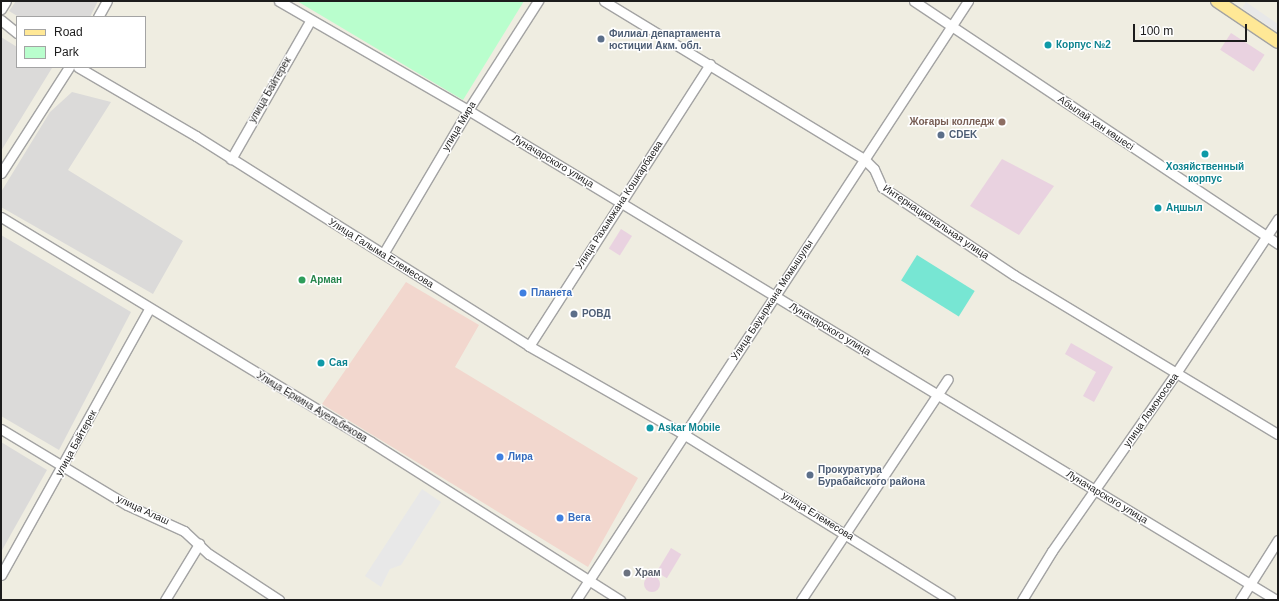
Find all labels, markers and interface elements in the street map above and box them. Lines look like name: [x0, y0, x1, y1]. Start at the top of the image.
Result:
legend: [16, 16, 146, 68]
scale bar: [1135, 16, 1249, 42]
text: 100 m: [1140, 24, 1173, 38]
text: Road: [54, 25, 83, 39]
place label: Филиал департамента юстиции Акм. обл.: [609, 27, 720, 50]
marker: Филиал департамента юстиции Акм. обл.: [596, 34, 606, 44]
place label: Корпус №2: [1056, 39, 1111, 51]
marker: Корпус №2: [1043, 40, 1053, 50]
text: Park: [54, 45, 79, 59]
street label: улица Байтерек: [246, 55, 294, 125]
street label: Абылай хан көшесі: [1056, 93, 1136, 153]
street label: улица Мира: [440, 99, 478, 153]
place label: Жоғары колледж: [910, 116, 994, 128]
marker: Жоғары колледж: [997, 117, 1007, 127]
place label: CDEK: [949, 129, 977, 141]
marker: CDEK: [936, 130, 946, 140]
street label: Луначарского улица: [510, 132, 596, 190]
street label: Улица Рахымжана Кошкарбаева: [573, 139, 665, 271]
marker: Хозяйственный корпус: [1200, 149, 1210, 159]
place label: Хозяйственный корпус: [1166, 160, 1244, 184]
street label: Интернациональная улица: [881, 182, 991, 262]
place label: Аңшыл: [1166, 202, 1202, 214]
marker: Аңшыл: [1153, 203, 1163, 213]
street label: Улица Галыма Елемесова: [326, 216, 436, 290]
street label: Улица Бауыржана Момышулы: [729, 238, 815, 362]
place label: Арман: [310, 274, 342, 286]
marker: Арман: [297, 275, 307, 285]
place label: Планета: [531, 287, 572, 299]
marker: Планета: [518, 288, 528, 298]
street label: Луначарского улица: [787, 300, 873, 358]
place label: РОВД: [582, 308, 611, 320]
marker: РОВД: [569, 309, 579, 319]
place label: Сая: [329, 357, 348, 369]
marker: Сая: [316, 358, 326, 368]
street label: Улица Еркина Ауельбекова: [255, 369, 369, 445]
street label: улица Ломоносова: [1121, 371, 1181, 449]
street label: улица Байтерек: [53, 408, 99, 478]
place label: Askar Mobile: [658, 422, 720, 434]
marker: Askar Mobile: [645, 423, 655, 433]
place label: Лира: [508, 451, 533, 463]
marker: Лира: [495, 452, 505, 462]
place label: Прокуратура Бурабайского района: [818, 463, 925, 486]
street label: Луначарского улица: [1064, 468, 1150, 526]
marker: Прокуратура Бурабайского района: [805, 470, 815, 480]
street label: улица Елемесова: [780, 489, 856, 543]
street label: улица Алаш: [115, 493, 171, 527]
place label: Вега: [568, 512, 591, 524]
marker: Вега: [555, 513, 565, 523]
place label: Храм: [635, 567, 661, 579]
marker: Храм: [622, 568, 632, 578]

